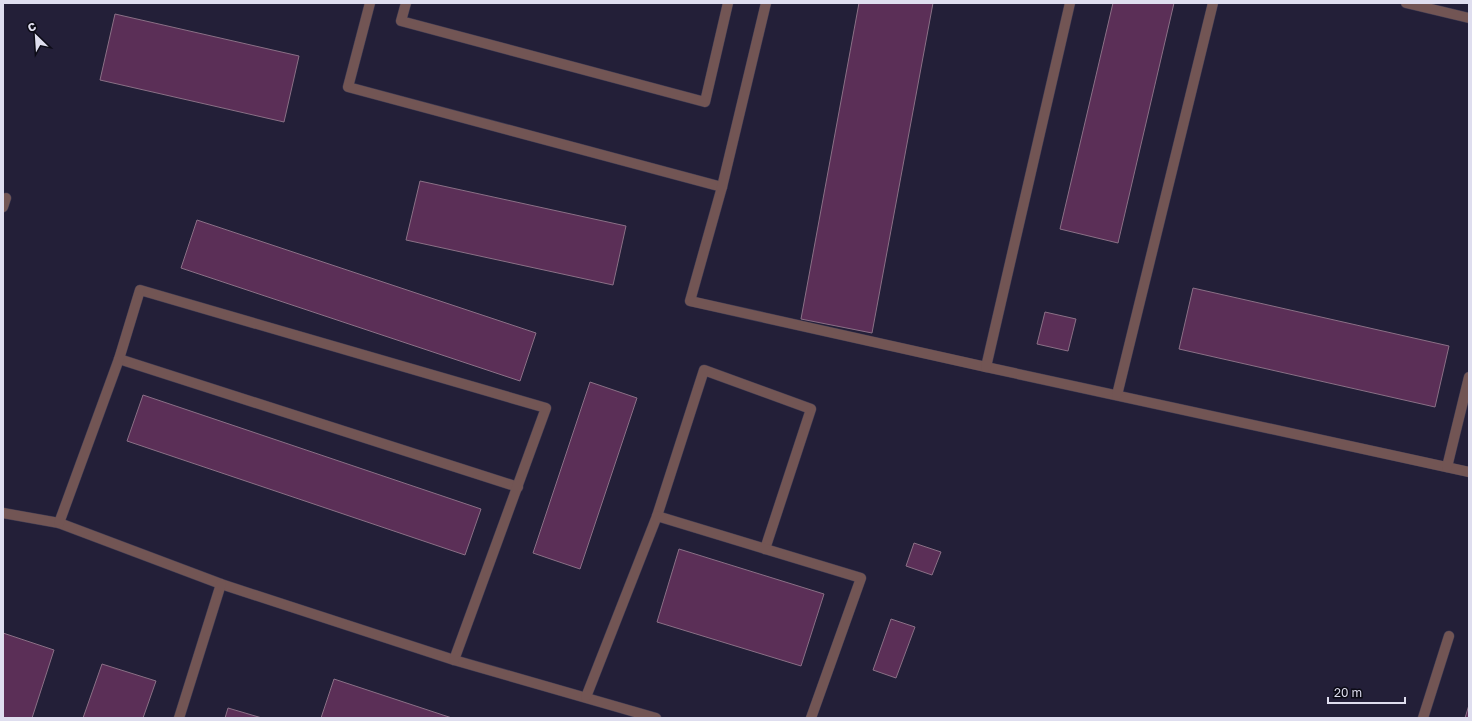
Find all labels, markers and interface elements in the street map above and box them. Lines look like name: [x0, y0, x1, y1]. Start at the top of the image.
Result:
north arrow: [16, 16, 56, 56]
text: С: [25, 19, 38, 34]
scale bar: [1328, 679, 1405, 705]
text: 20 m: [1334, 685, 1362, 700]

